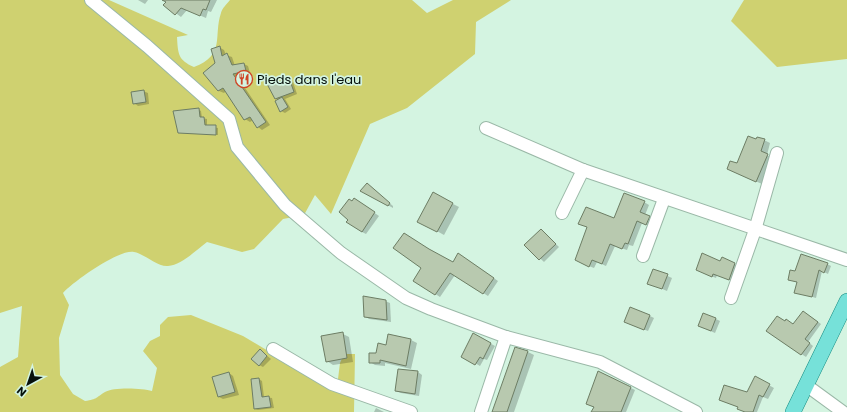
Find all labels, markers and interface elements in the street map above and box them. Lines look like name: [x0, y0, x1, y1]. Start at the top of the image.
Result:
restaurant icon: Pieds dans l'eau: [234, 69, 254, 89]
place label: Pieds dans l'eau: [257, 70, 361, 89]
north arrow: [8, 364, 48, 404]
text: N: [13, 383, 30, 400]

